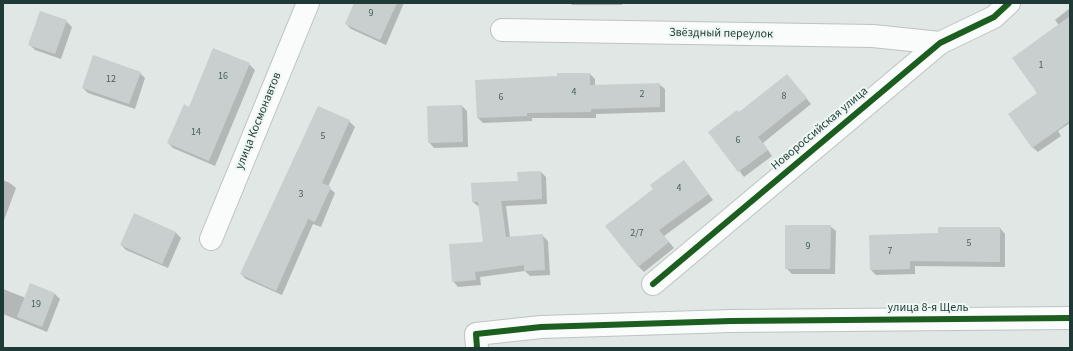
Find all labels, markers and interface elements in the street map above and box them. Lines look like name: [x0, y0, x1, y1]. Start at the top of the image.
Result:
house number: 9: [369, 8, 373, 20]
street label: Звёздный переулок: [669, 26, 773, 42]
house number: 1: [1039, 60, 1043, 72]
street label: улица Космонавтов: [233, 70, 285, 172]
house number: 16: [218, 71, 228, 83]
house number: 12: [106, 74, 116, 86]
street label: Новороссийская улица: [769, 84, 871, 174]
house number: 4: [572, 87, 576, 99]
house number: 2: [640, 89, 644, 101]
house number: 8: [782, 91, 786, 103]
house number: 6: [499, 92, 503, 104]
house number: 14: [191, 127, 201, 139]
house number: 5: [321, 131, 325, 143]
house number: 6: [736, 135, 740, 147]
house number: 4: [677, 183, 681, 195]
house number: 3: [299, 189, 303, 201]
house number: 2/7: [630, 228, 644, 240]
house number: 5: [967, 238, 971, 250]
house number: 9: [806, 241, 810, 253]
house number: 7: [888, 246, 892, 258]
house number: 19: [31, 299, 41, 311]
street label: улица 8-я Щель: [888, 301, 968, 315]

